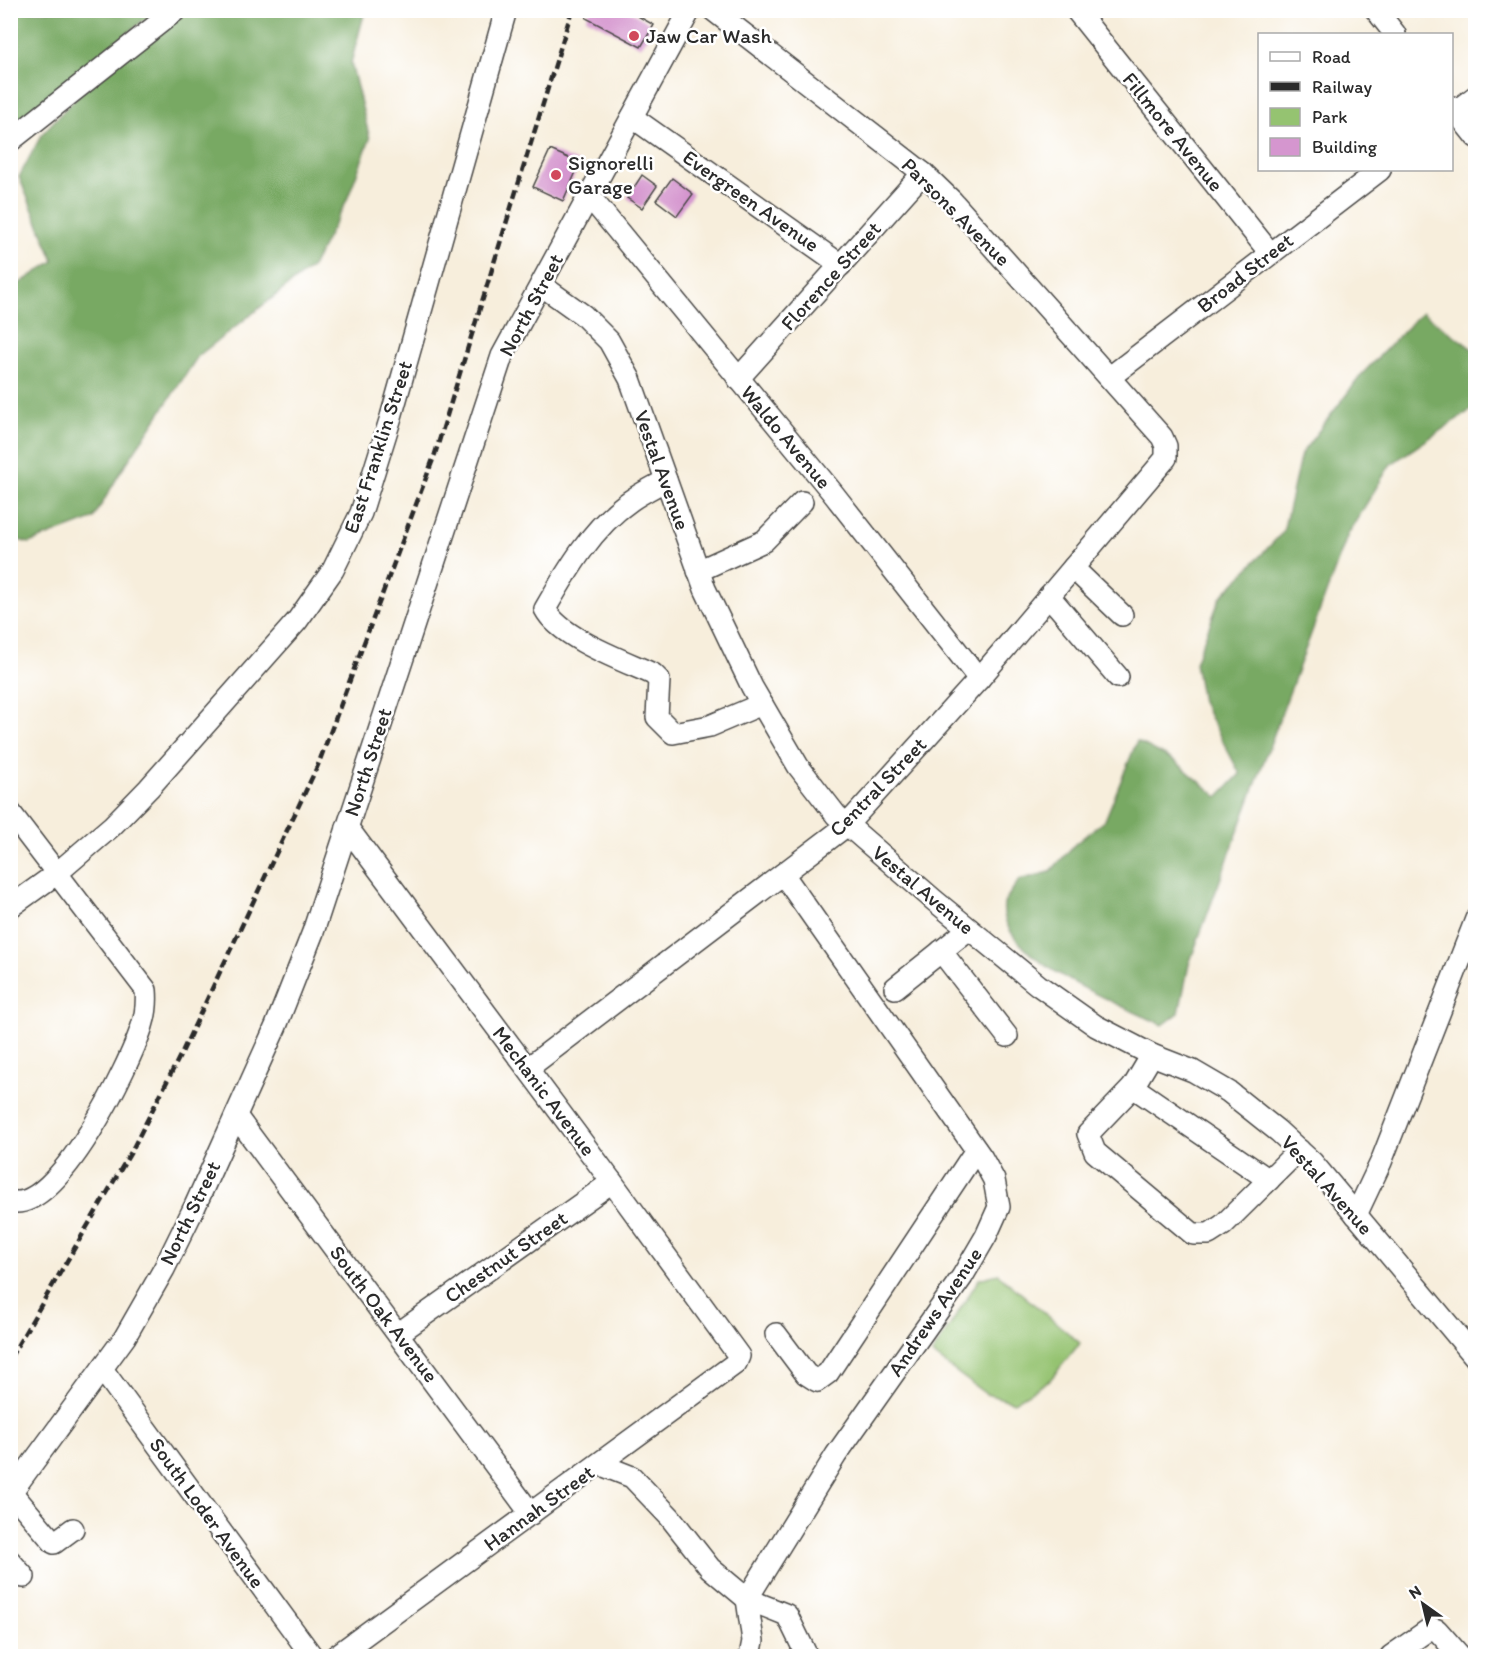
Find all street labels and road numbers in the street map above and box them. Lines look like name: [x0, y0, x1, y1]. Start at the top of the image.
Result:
street label: Fillmore Avenue: [1118, 67, 1229, 196]
street label: Evergreen Avenue: [678, 144, 824, 257]
street label: Parsons Avenue: [897, 152, 1016, 271]
street label: Florence Street: [775, 216, 886, 335]
street label: Broad Street: [1192, 227, 1298, 318]
street label: North Street: [493, 249, 568, 360]
street label: East Franklin Street: [338, 357, 417, 536]
street label: Waldo Avenue: [736, 380, 837, 494]
street label: Vestal Avenue: [629, 407, 696, 533]
street label: North Street: [338, 704, 397, 819]
street label: Central Street: [824, 732, 931, 842]
street label: Vestal Avenue: [867, 840, 979, 940]
street label: Mechanic Avenue: [487, 1021, 601, 1160]
street label: Vestal Avenue: [1276, 1130, 1379, 1240]
street label: North Street: [154, 1157, 225, 1269]
street label: Chestnut Street: [440, 1205, 572, 1308]
street label: South Oak Avenue: [325, 1240, 444, 1387]
street label: Andrews Avenue: [882, 1243, 987, 1381]
street label: South Loder Avenue: [144, 1433, 270, 1593]
street label: Hannah Street: [479, 1459, 599, 1556]

